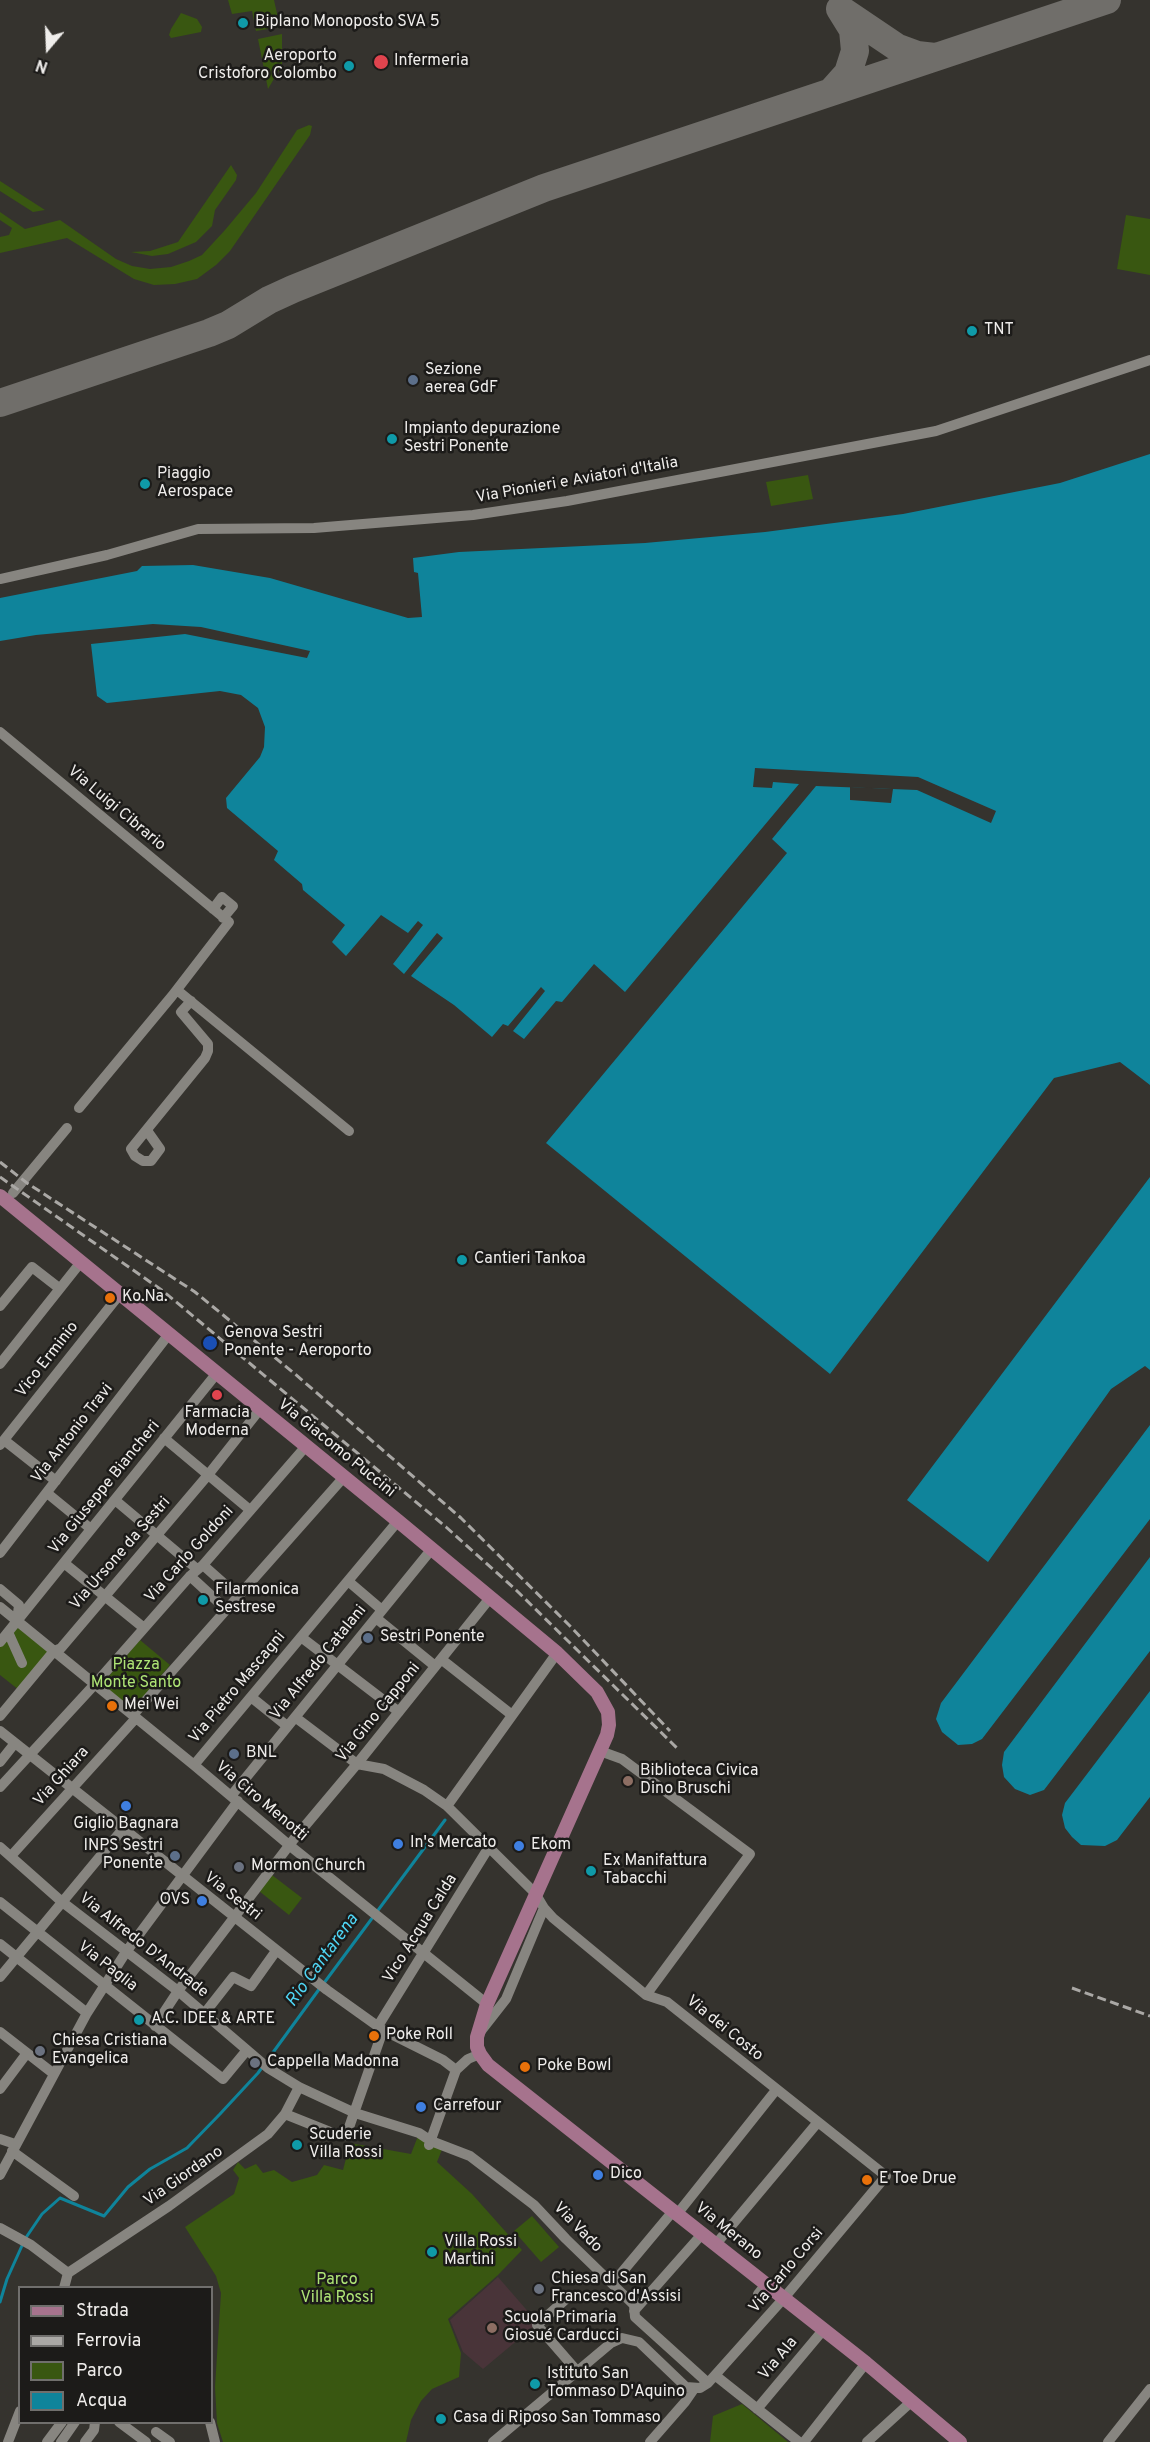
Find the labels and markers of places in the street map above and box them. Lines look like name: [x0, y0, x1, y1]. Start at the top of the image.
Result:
place label: Biplano Monoposto SVA 5: [255, 13, 440, 33]
marker: Biplano Monoposto SVA 5: [236, 16, 250, 30]
place label: Aeroporto Cristoforo Colombo: [198, 47, 337, 85]
place label: Infermeria: [394, 52, 469, 72]
marker: Infermeria: [372, 53, 390, 71]
marker: Aeroporto Cristoforo Colombo: [342, 59, 356, 73]
place label: TNT: [984, 321, 1014, 341]
marker: TNT: [965, 324, 979, 338]
place label: Sezione aerea GdF: [425, 361, 498, 399]
marker: Sezione aerea GdF: [406, 373, 420, 387]
place label: Impianto depurazione Sestri Ponente: [404, 420, 560, 458]
marker: Impianto depurazione Sestri Ponente: [385, 432, 399, 446]
place label: Piaggio Aerospace: [157, 465, 233, 503]
marker: Piaggio Aerospace: [138, 477, 152, 491]
place label: Cantieri Tankoa: [474, 1250, 586, 1270]
marker: Cantieri Tankoa: [455, 1253, 469, 1267]
place label: Ko.Na.: [122, 1288, 168, 1308]
marker: Ko.Na.: [103, 1291, 117, 1305]
place label: Genova Sestri Ponente - Aeroporto: [224, 1324, 372, 1362]
marker: Genova Sestri Ponente - Aeroporto: [201, 1334, 219, 1352]
marker: Farmacia Moderna: [210, 1388, 224, 1402]
place label: Farmacia Moderna: [184, 1404, 250, 1442]
place label: Filarmonica Sestrese: [215, 1581, 299, 1619]
marker: Filarmonica Sestrese: [196, 1593, 210, 1607]
place label: Sestri Ponente: [380, 1628, 485, 1648]
marker: Sestri Ponente: [361, 1631, 375, 1645]
place label: Mei Wei: [124, 1696, 179, 1716]
marker: Mei Wei: [105, 1699, 119, 1713]
place label: BNL: [246, 1744, 277, 1764]
marker: BNL: [227, 1747, 241, 1761]
place label: Biblioteca Civica Dino Bruschi: [640, 1762, 758, 1800]
marker: Biblioteca Civica Dino Bruschi: [621, 1774, 635, 1788]
marker: Giglio Bagnara: [119, 1799, 133, 1813]
place label: Giglio Bagnara: [73, 1815, 179, 1835]
place label: In's Mercato: [410, 1834, 497, 1854]
place label: Ekom: [531, 1836, 571, 1856]
place label: INPS Sestri Ponente: [83, 1837, 163, 1875]
marker: In's Mercato: [391, 1837, 405, 1851]
marker: Ekom: [512, 1839, 526, 1853]
marker: INPS Sestri Ponente: [168, 1849, 182, 1863]
place label: Ex Manifattura Tabacchi: [603, 1852, 707, 1890]
place label: Mormon Church: [251, 1857, 366, 1877]
marker: Mormon Church: [232, 1860, 246, 1874]
marker: Ex Manifattura Tabacchi: [584, 1864, 598, 1878]
place label: OVS: [160, 1891, 190, 1911]
marker: OVS: [195, 1894, 209, 1908]
place label: A.C. IDEE & ARTE: [151, 2010, 275, 2030]
marker: A.C. IDEE & ARTE: [132, 2013, 146, 2027]
place label: Poke Roll: [386, 2026, 453, 2046]
marker: Poke Roll: [367, 2029, 381, 2043]
place label: Chiesa Cristiana Evangelica: [52, 2032, 167, 2070]
marker: Chiesa Cristiana Evangelica: [33, 2044, 47, 2058]
place label: Cappella Madonna: [267, 2053, 399, 2073]
marker: Cappella Madonna: [248, 2056, 262, 2070]
place label: Poke Bowl: [537, 2057, 611, 2077]
marker: Poke Bowl: [518, 2060, 532, 2074]
place label: Carrefour: [433, 2097, 501, 2117]
marker: Carrefour: [414, 2100, 428, 2114]
place label: Scuderie Villa Rossi: [309, 2126, 382, 2164]
marker: Scuderie Villa Rossi: [290, 2138, 304, 2152]
place label: Dico: [610, 2165, 642, 2185]
marker: Dico: [591, 2168, 605, 2182]
place label: E Toe Drue: [879, 2170, 956, 2190]
marker: E Toe Drue: [860, 2173, 874, 2187]
place label: Villa Rossi Martini: [444, 2233, 517, 2271]
marker: Villa Rossi Martini: [425, 2245, 439, 2259]
place label: Chiesa di San Francesco d'Assisi: [551, 2270, 681, 2308]
marker: Chiesa di San Francesco d'Assisi: [532, 2282, 546, 2296]
place label: Scuola Primaria Giosué Carducci: [504, 2309, 619, 2347]
marker: Scuola Primaria Giosué Carducci: [485, 2321, 499, 2335]
place label: Istituto San Tommaso D'Aquino: [547, 2365, 685, 2403]
marker: Istituto San Tommaso D'Aquino: [528, 2377, 542, 2391]
place label: Casa di Riposo San Tommaso: [453, 2409, 661, 2429]
marker: Casa di Riposo San Tommaso: [434, 2412, 448, 2426]

